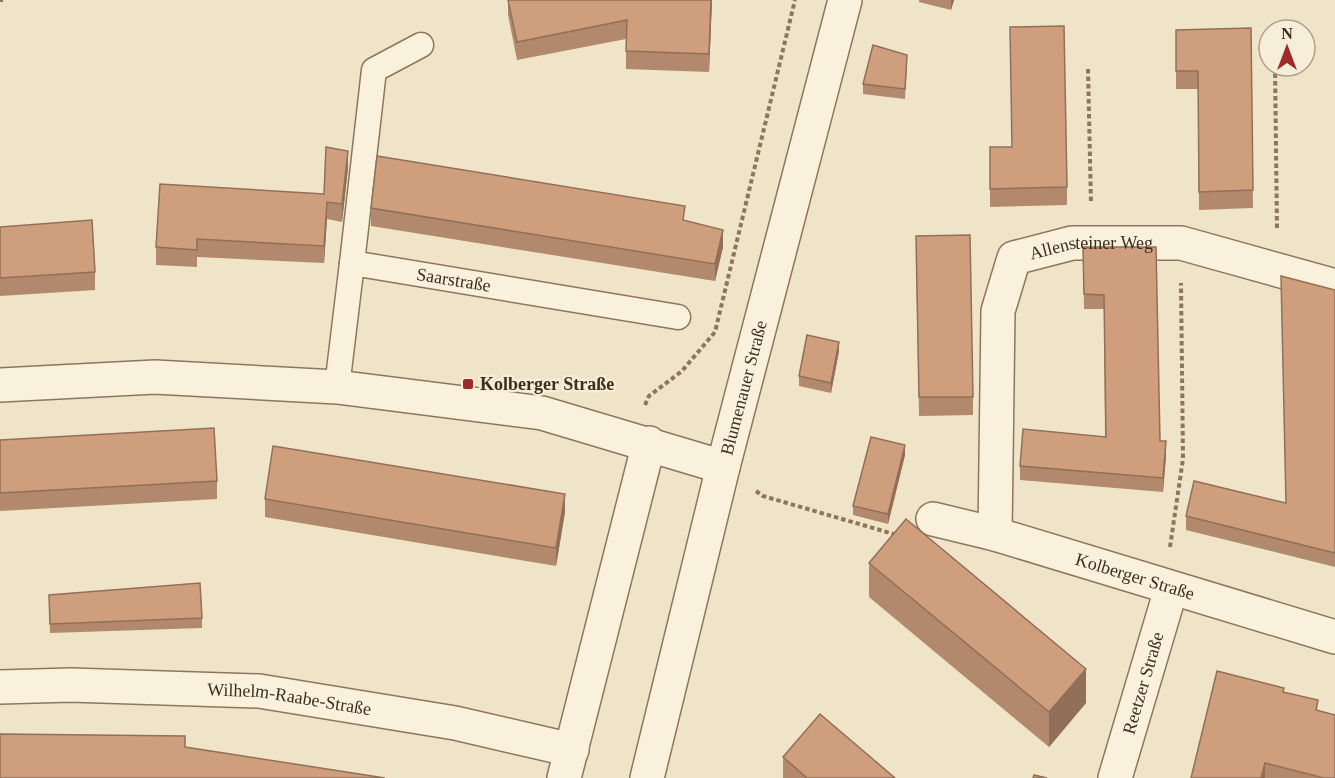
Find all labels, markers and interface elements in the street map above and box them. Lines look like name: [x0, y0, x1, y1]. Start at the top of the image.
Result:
north arrow: [1257, 18, 1317, 78]
text: N: [1281, 25, 1293, 42]
street label: Allensteiner Weg: [1027, 232, 1153, 264]
street label: Saarstraße: [415, 264, 492, 296]
street label: Blumenauer Straße: [716, 318, 771, 457]
place label: Kolberger Straße: [480, 374, 614, 394]
marker: Kolberger Straße: [461, 377, 475, 391]
street label: Kolberger Straße: [1073, 549, 1197, 604]
street label: Reetzer Straße: [1119, 630, 1168, 737]
street label: Wilhelm-Raabe-Straße: [207, 679, 373, 719]

